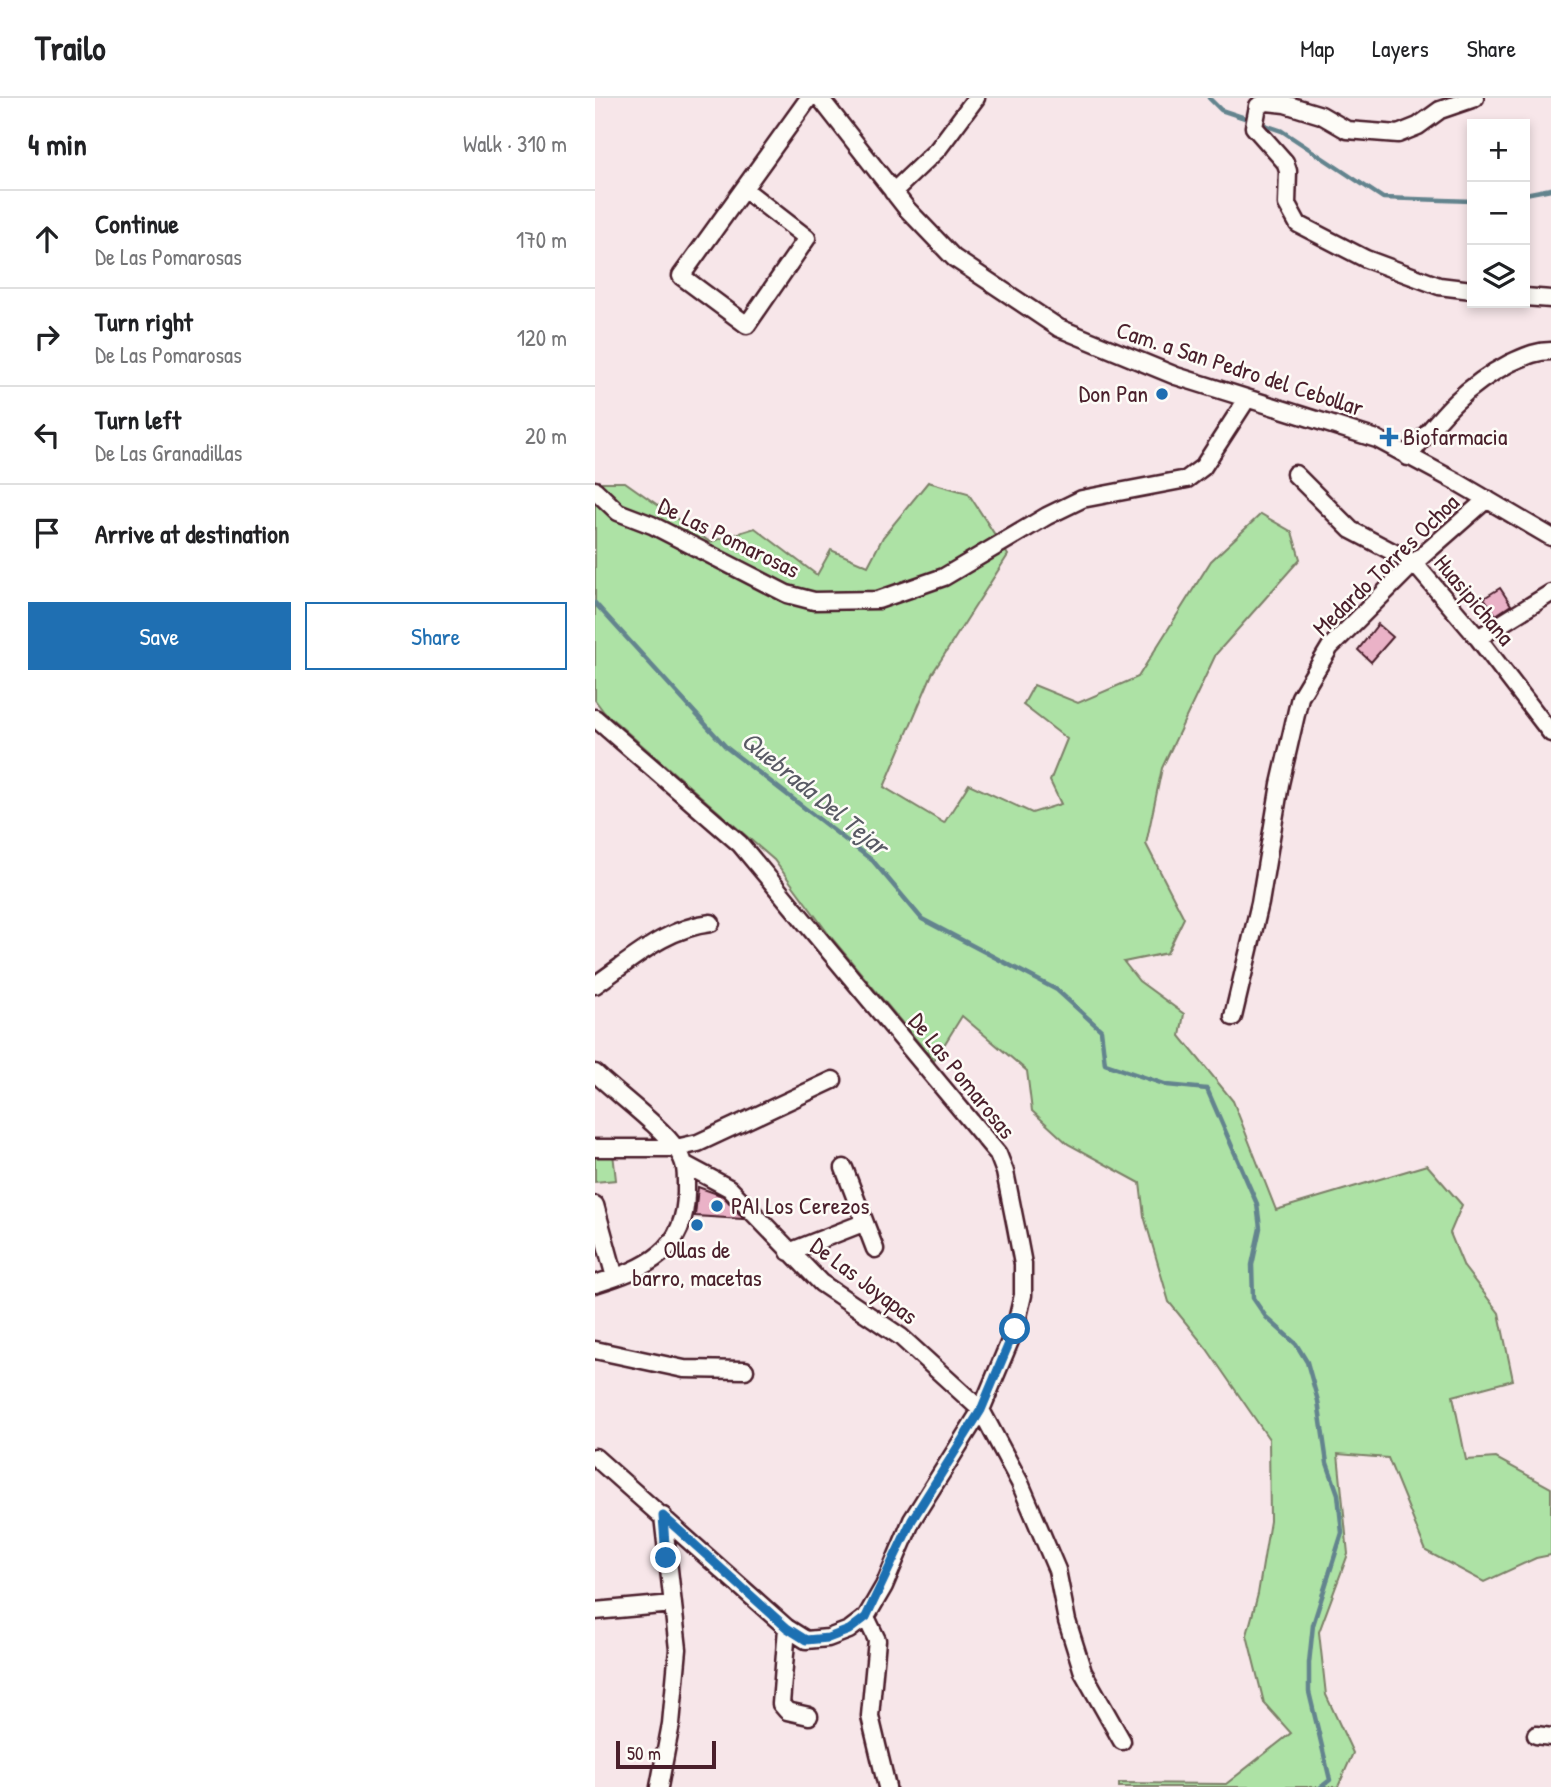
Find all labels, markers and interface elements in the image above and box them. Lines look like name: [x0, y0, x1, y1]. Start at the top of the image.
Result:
text: Trailo: [35, 26, 106, 70]
text: Map: [1300, 32, 1334, 64]
text: Layers: [1372, 32, 1429, 64]
text: Share: [1467, 32, 1516, 64]
map controls: [1467, 119, 1530, 308]
button: +: [1467, 119, 1530, 182]
text: 4 min: [28, 124, 87, 164]
text: Walk · 310 m: [463, 128, 567, 159]
button: −: [1467, 182, 1530, 245]
text: Continue: [95, 206, 179, 241]
icon: ahead: [28, 220, 66, 258]
text: 170 m: [516, 224, 567, 255]
text: De Las Pomarosas: [95, 241, 242, 272]
button: layers: [1467, 245, 1530, 308]
text: Turn right: [95, 304, 193, 339]
street label: Cam. a San Pedro del Cebollar: [1113, 313, 1368, 423]
icon: right: [28, 318, 66, 356]
text: 120 m: [517, 322, 567, 353]
text: De Las Pomarosas: [95, 339, 242, 370]
place label: Don Pan: [1079, 377, 1148, 409]
marker: Don Pan: [1154, 386, 1170, 402]
text: Turn left: [95, 402, 181, 437]
icon: left: [28, 416, 66, 454]
text: 20 m: [525, 420, 567, 451]
place label: Biofarmacia: [1403, 420, 1507, 452]
marker: Biofarmacia: [1381, 429, 1397, 445]
text: De Las Granadillas: [95, 437, 242, 468]
street label: Medardo Torres Ochoa: [1305, 486, 1465, 642]
street label: De Las Pomarosas: [654, 489, 805, 585]
icon: arrive: [28, 514, 66, 552]
text: Arrive at destination: [95, 516, 290, 551]
street label: Huasipichana: [1427, 547, 1522, 652]
button: Save: [28, 602, 291, 670]
button: Share: [305, 602, 567, 670]
water label: Quebrada Del Tejar: [735, 723, 898, 865]
street label: De Las Pomarosas: [902, 1006, 1023, 1145]
place label: PAI Los Cerezos: [731, 1189, 869, 1221]
marker: PAI Los Cerezos: [709, 1198, 725, 1214]
marker: Ollas de barro, macetas: [689, 1217, 705, 1233]
street label: De Las Joyapas: [804, 1229, 925, 1331]
place label: Ollas de barro, macetas: [632, 1233, 762, 1293]
route start: [999, 1313, 1030, 1344]
route end: [650, 1542, 681, 1573]
scale bar: [616, 1738, 716, 1770]
text: 50 m: [627, 1740, 661, 1766]

